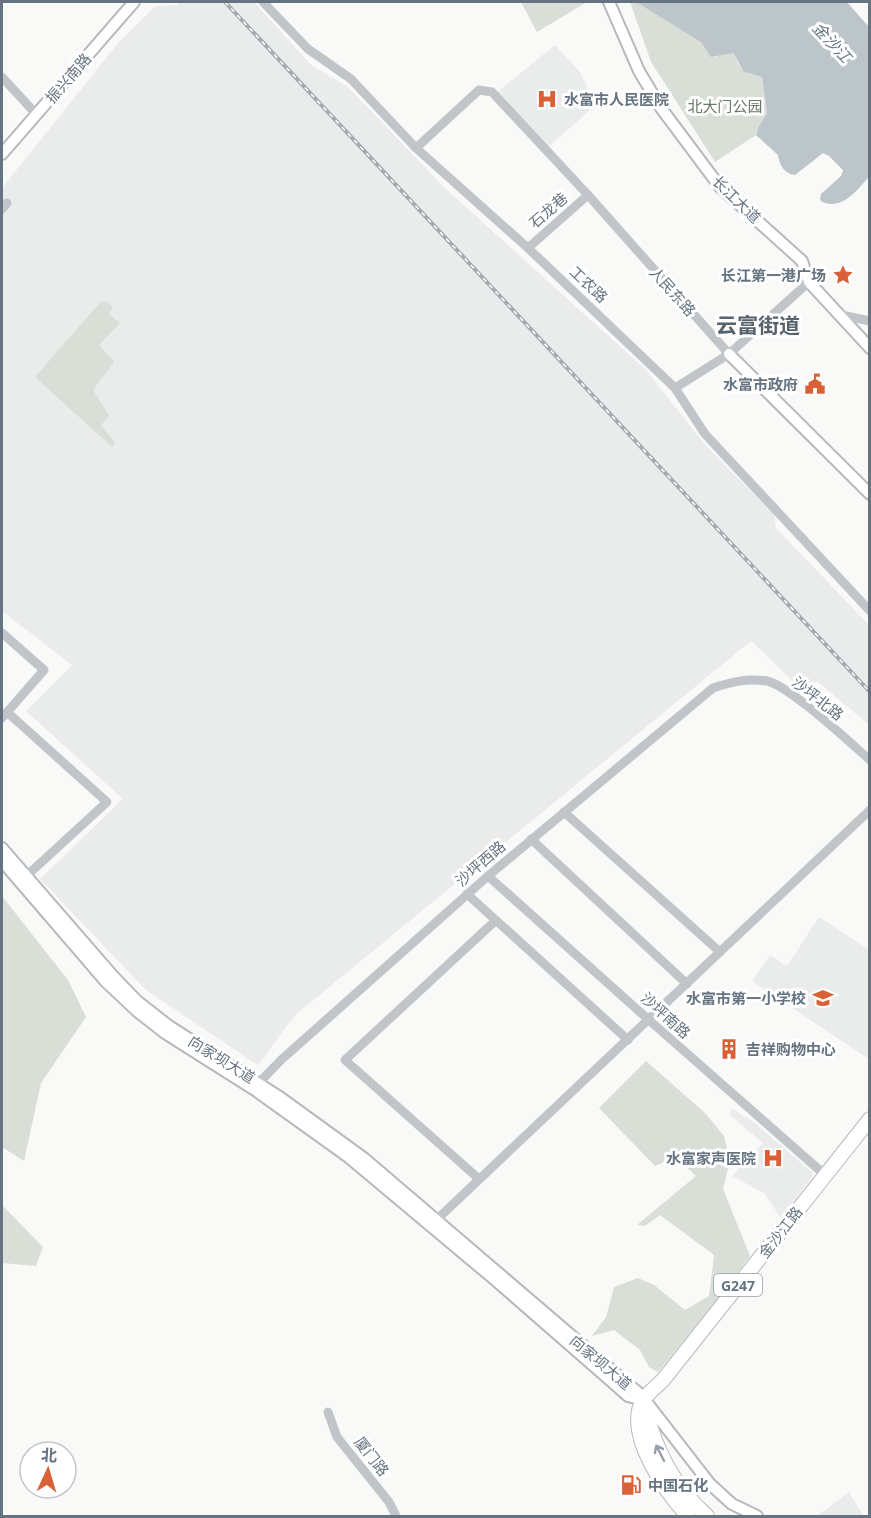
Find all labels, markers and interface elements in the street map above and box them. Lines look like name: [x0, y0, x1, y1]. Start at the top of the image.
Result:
water label: 金沙江: [808, 17, 858, 69]
street label: 振兴南路: [41, 49, 95, 107]
hospital icon: 水富市人民医院: [535, 87, 559, 111]
place label: 水富市人民医院: [564, 89, 669, 109]
park label: 北大门公园: [687, 96, 763, 116]
street label: 长江大道: [708, 171, 766, 227]
street label: 石龙巷: [524, 188, 572, 232]
street label: 工农路: [566, 261, 612, 307]
street label: 人民东路: [645, 262, 701, 320]
place icon: 长江第一港广场: [831, 263, 855, 287]
place label: 长江第一港广场: [721, 265, 826, 285]
district label: 云富街道: [716, 311, 800, 339]
public building icon: 水富市政府: [803, 372, 827, 396]
place label: 水富市政府: [723, 374, 798, 394]
street label: 沙坪北路: [788, 672, 848, 724]
street label: 沙坪西路: [451, 836, 509, 890]
school or university icon: 水富市第一小学校: [811, 986, 835, 1010]
street label: 沙坪南路: [637, 987, 695, 1043]
place label: 水富市第一小学校: [686, 988, 806, 1008]
street label: 向家坝大道: [185, 1031, 259, 1087]
building icon: 吉祥购物中心: [717, 1037, 741, 1061]
place label: 吉祥购物中心: [746, 1039, 836, 1059]
hospital icon: 水富家声医院: [761, 1146, 785, 1170]
place label: 水富家声医院: [666, 1148, 756, 1168]
street label: 金沙江路: [754, 1202, 806, 1262]
road number: G247: [714, 1274, 762, 1296]
street label: 向家坝大道: [566, 1330, 636, 1394]
street label: 厦门路: [350, 1432, 394, 1480]
north arrow: [18, 1440, 78, 1500]
text: 北: [40, 1444, 58, 1467]
one-way arrow: [654, 1444, 666, 1462]
fuel station icon: 中国石化: [619, 1473, 643, 1497]
place label: 中国石化: [648, 1475, 708, 1495]

